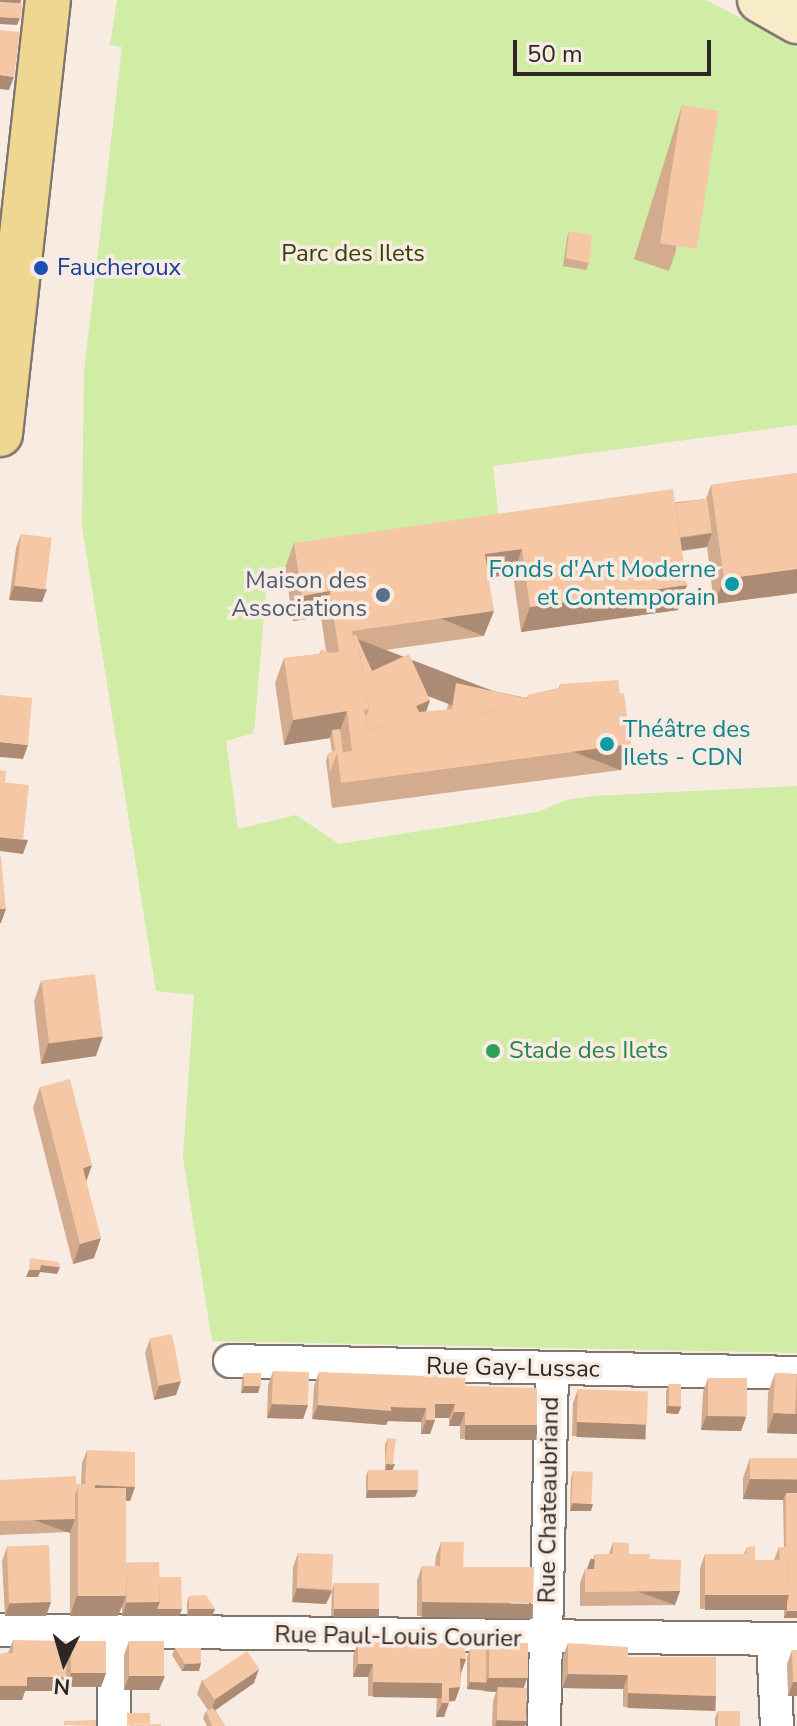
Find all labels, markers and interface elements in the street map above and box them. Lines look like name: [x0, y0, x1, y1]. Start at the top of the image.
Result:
scale bar: [517, 24, 715, 74]
text: 50 m: [527, 38, 583, 70]
park label: Parc des Ilets: [281, 240, 425, 268]
place label: Faucheroux: [57, 254, 181, 282]
marker: Faucheroux: [32, 259, 50, 277]
place label: Fonds d'Art Moderne et Contemporain: [488, 556, 716, 612]
place label: Maison des Associations: [231, 567, 367, 623]
marker: Fonds d'Art Moderne et Contemporain: [723, 575, 741, 593]
marker: Maison des Associations: [374, 586, 392, 604]
place label: Théâtre des Ilets - CDN: [623, 716, 751, 772]
marker: Théâtre des Ilets - CDN: [598, 735, 616, 753]
place label: Stade des Ilets: [509, 1037, 668, 1065]
marker: Stade des Ilets: [484, 1042, 502, 1060]
street label: Rue Gay-Lussac: [426, 1352, 600, 1384]
street label: Rue Chateaubriand: [533, 1396, 565, 1604]
street label: Rue Paul-Louis Courier: [274, 1620, 522, 1654]
north arrow: [24, 1622, 104, 1702]
text: N: [52, 1670, 71, 1702]

